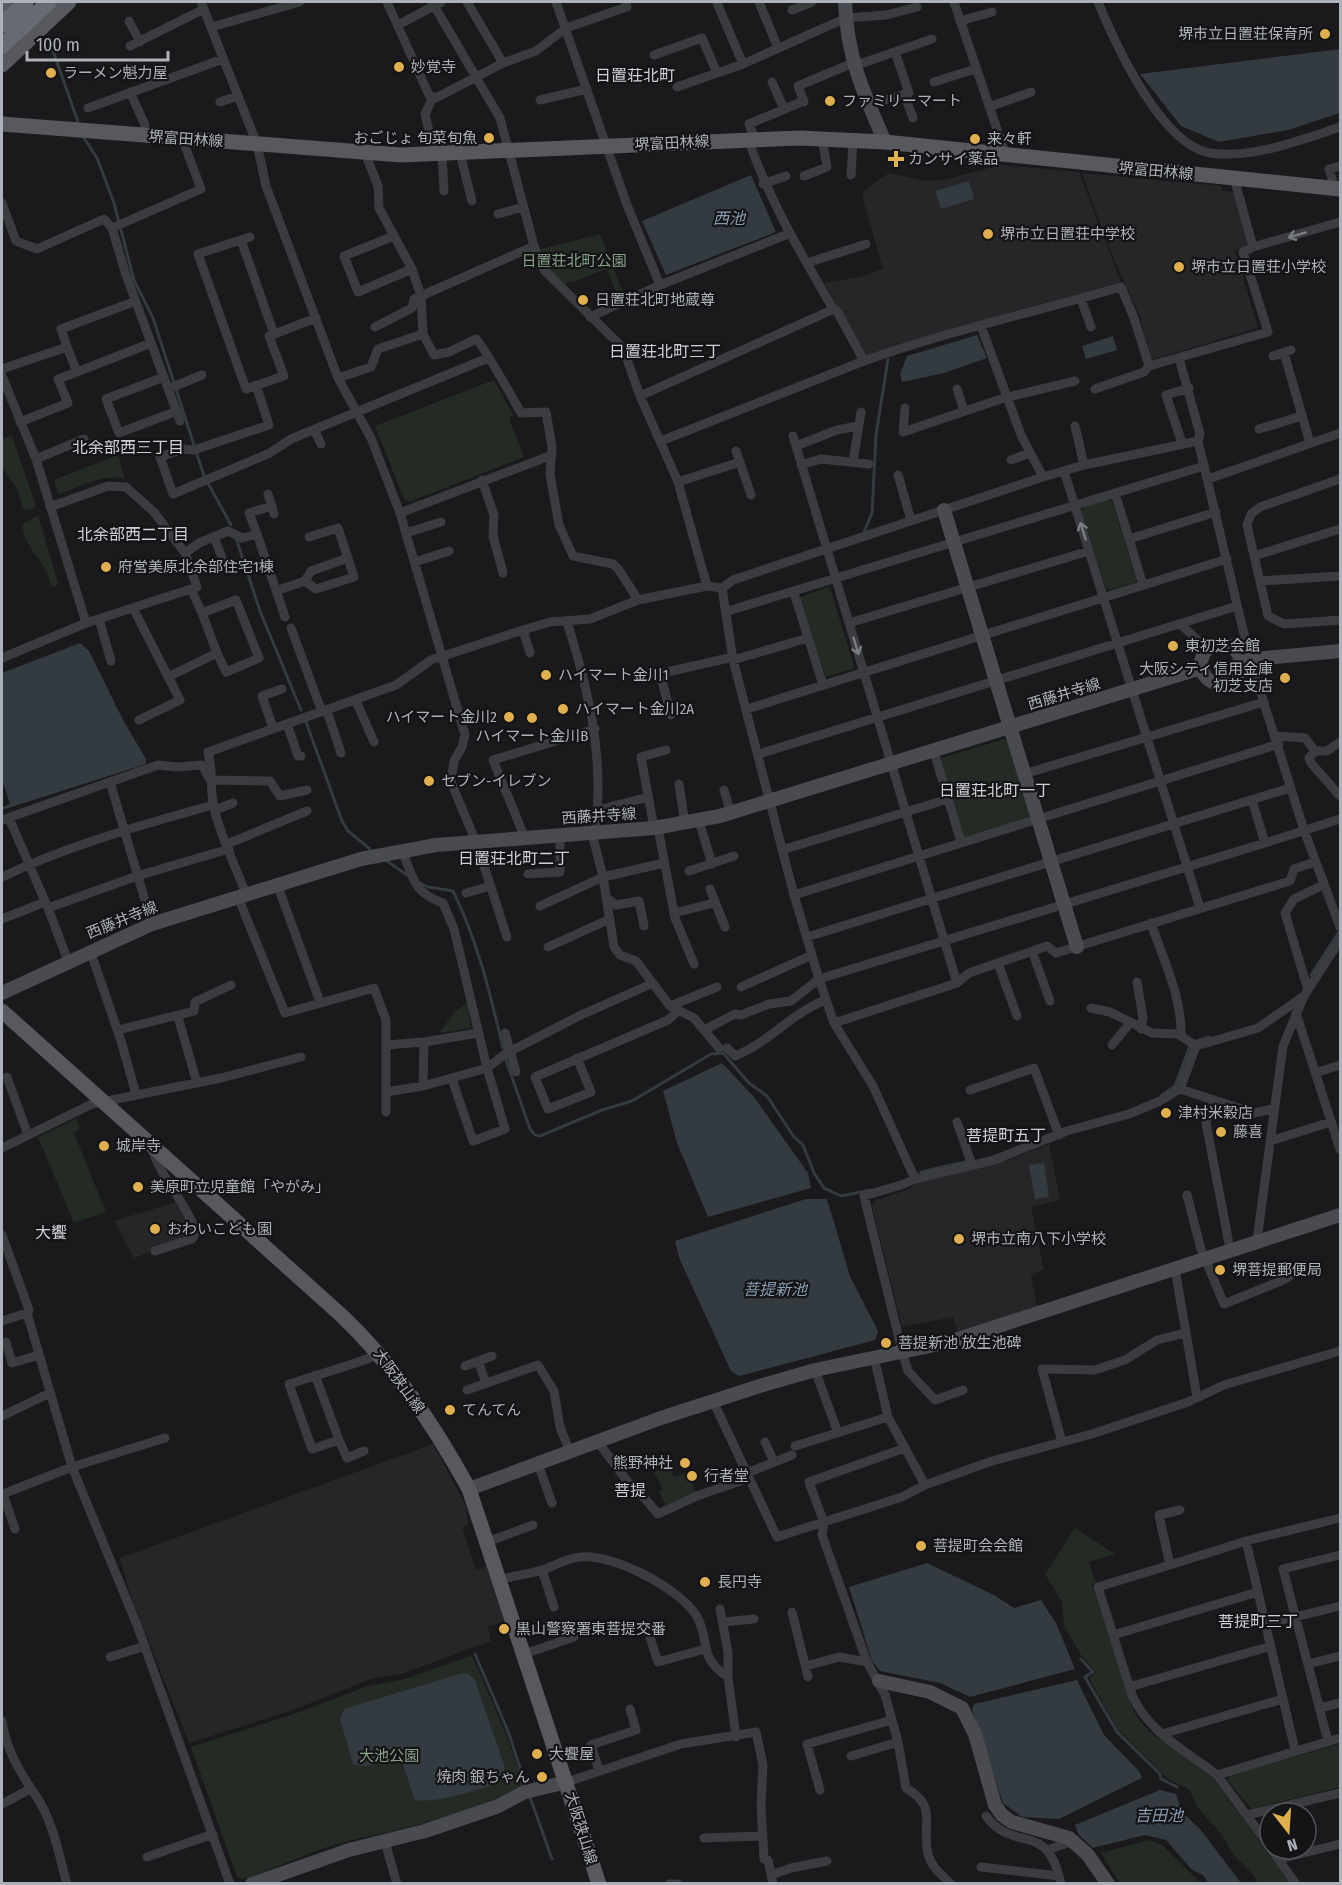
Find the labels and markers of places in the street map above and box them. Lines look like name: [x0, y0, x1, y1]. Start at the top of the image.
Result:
place label: 堺市立日置荘保育所: [1178, 25, 1313, 43]
marker: 堺市立日置荘保育所: [1318, 27, 1332, 41]
place label: 妙覚寺: [411, 58, 456, 76]
marker: 妙覚寺: [392, 60, 406, 74]
place label: ラーメン魁力屋: [63, 64, 167, 82]
marker: ラーメン魁力屋: [44, 66, 58, 80]
place label: ファミリーマート: [842, 92, 962, 110]
marker: ファミリーマート: [823, 94, 837, 108]
place label: おごじょ 旬菜旬魚: [353, 129, 477, 147]
place label: 来々軒: [987, 130, 1032, 148]
marker: おごじょ 旬菜旬魚: [482, 131, 496, 145]
marker: 来々軒: [968, 132, 982, 146]
place label: カンサイ薬品: [908, 150, 998, 168]
marker: カンサイ薬品: [889, 152, 903, 166]
place label: 堺市立日置荘中学校: [1000, 225, 1135, 243]
marker: 堺市立日置荘中学校: [981, 227, 995, 241]
place label: 堺市立日置荘小学校: [1191, 258, 1326, 276]
marker: 堺市立日置荘小学校: [1172, 260, 1186, 274]
place label: 日置荘北町地蔵尊: [595, 291, 715, 309]
marker: 日置荘北町地蔵尊: [576, 293, 590, 307]
place label: 府営美原北余部住宅1棟: [118, 558, 274, 576]
marker: 府営美原北余部住宅1棟: [99, 560, 113, 574]
place label: 東初芝会館: [1185, 637, 1260, 655]
marker: 東初芝会館: [1166, 639, 1180, 653]
place label: 大阪シティ信用金庫 初芝支店: [1139, 660, 1273, 695]
place label: ハイマート金川1: [558, 666, 669, 684]
marker: ハイマート金川1: [539, 668, 553, 682]
marker: 大阪シティ信用金庫 初芝支店: [1278, 671, 1292, 685]
place label: ハイマート金川2A: [575, 700, 694, 718]
marker: ハイマート金川2A: [556, 702, 570, 716]
place label: ハイマート金川2: [386, 708, 497, 726]
marker: ハイマート金川2: [502, 710, 516, 724]
marker: ハイマート金川B: [525, 711, 539, 725]
place label: ハイマート金川B: [476, 727, 588, 745]
place label: セブン-イレブン: [441, 772, 552, 790]
marker: セブン-イレブン: [422, 774, 436, 788]
place label: 津村米穀店: [1178, 1104, 1253, 1122]
marker: 津村米穀店: [1159, 1106, 1173, 1120]
place label: 藤喜: [1233, 1123, 1263, 1141]
marker: 藤喜: [1214, 1125, 1228, 1139]
place label: 城岸寺: [116, 1137, 161, 1155]
marker: 城岸寺: [97, 1139, 111, 1153]
place label: 美原町立児童館「やがみ」: [150, 1178, 330, 1196]
marker: 美原町立児童館「やがみ」: [131, 1180, 145, 1194]
place label: おわいこども園: [167, 1220, 272, 1238]
marker: おわいこども園: [148, 1222, 162, 1236]
place label: 堺市立南八下小学校: [971, 1230, 1106, 1248]
marker: 堺市立南八下小学校: [952, 1232, 966, 1246]
place label: 堺菩提郵便局: [1232, 1261, 1322, 1279]
marker: 堺菩提郵便局: [1213, 1263, 1227, 1277]
place label: 菩提新池 放生池碑: [898, 1334, 1022, 1352]
marker: 菩提新池 放生池碑: [879, 1336, 893, 1350]
place label: てんてん: [462, 1401, 521, 1419]
marker: てんてん: [443, 1403, 457, 1417]
place label: 熊野神社: [613, 1454, 673, 1472]
marker: 熊野神社: [678, 1456, 692, 1470]
place label: 行者堂: [704, 1467, 749, 1485]
marker: 行者堂: [685, 1469, 699, 1483]
place label: 菩提町会会館: [933, 1537, 1023, 1555]
marker: 菩提町会会館: [914, 1539, 928, 1553]
place label: 長円寺: [717, 1573, 762, 1591]
marker: 長円寺: [698, 1575, 712, 1589]
place label: 黒山警察署東菩提交番: [516, 1620, 666, 1638]
marker: 黒山警察署東菩提交番: [497, 1622, 511, 1636]
place label: 大饗屋: [549, 1745, 594, 1763]
marker: 大饗屋: [530, 1747, 544, 1761]
place label: 焼肉 銀ちゃん: [436, 1768, 530, 1786]
marker: 焼肉 銀ちゃん: [535, 1770, 549, 1784]

